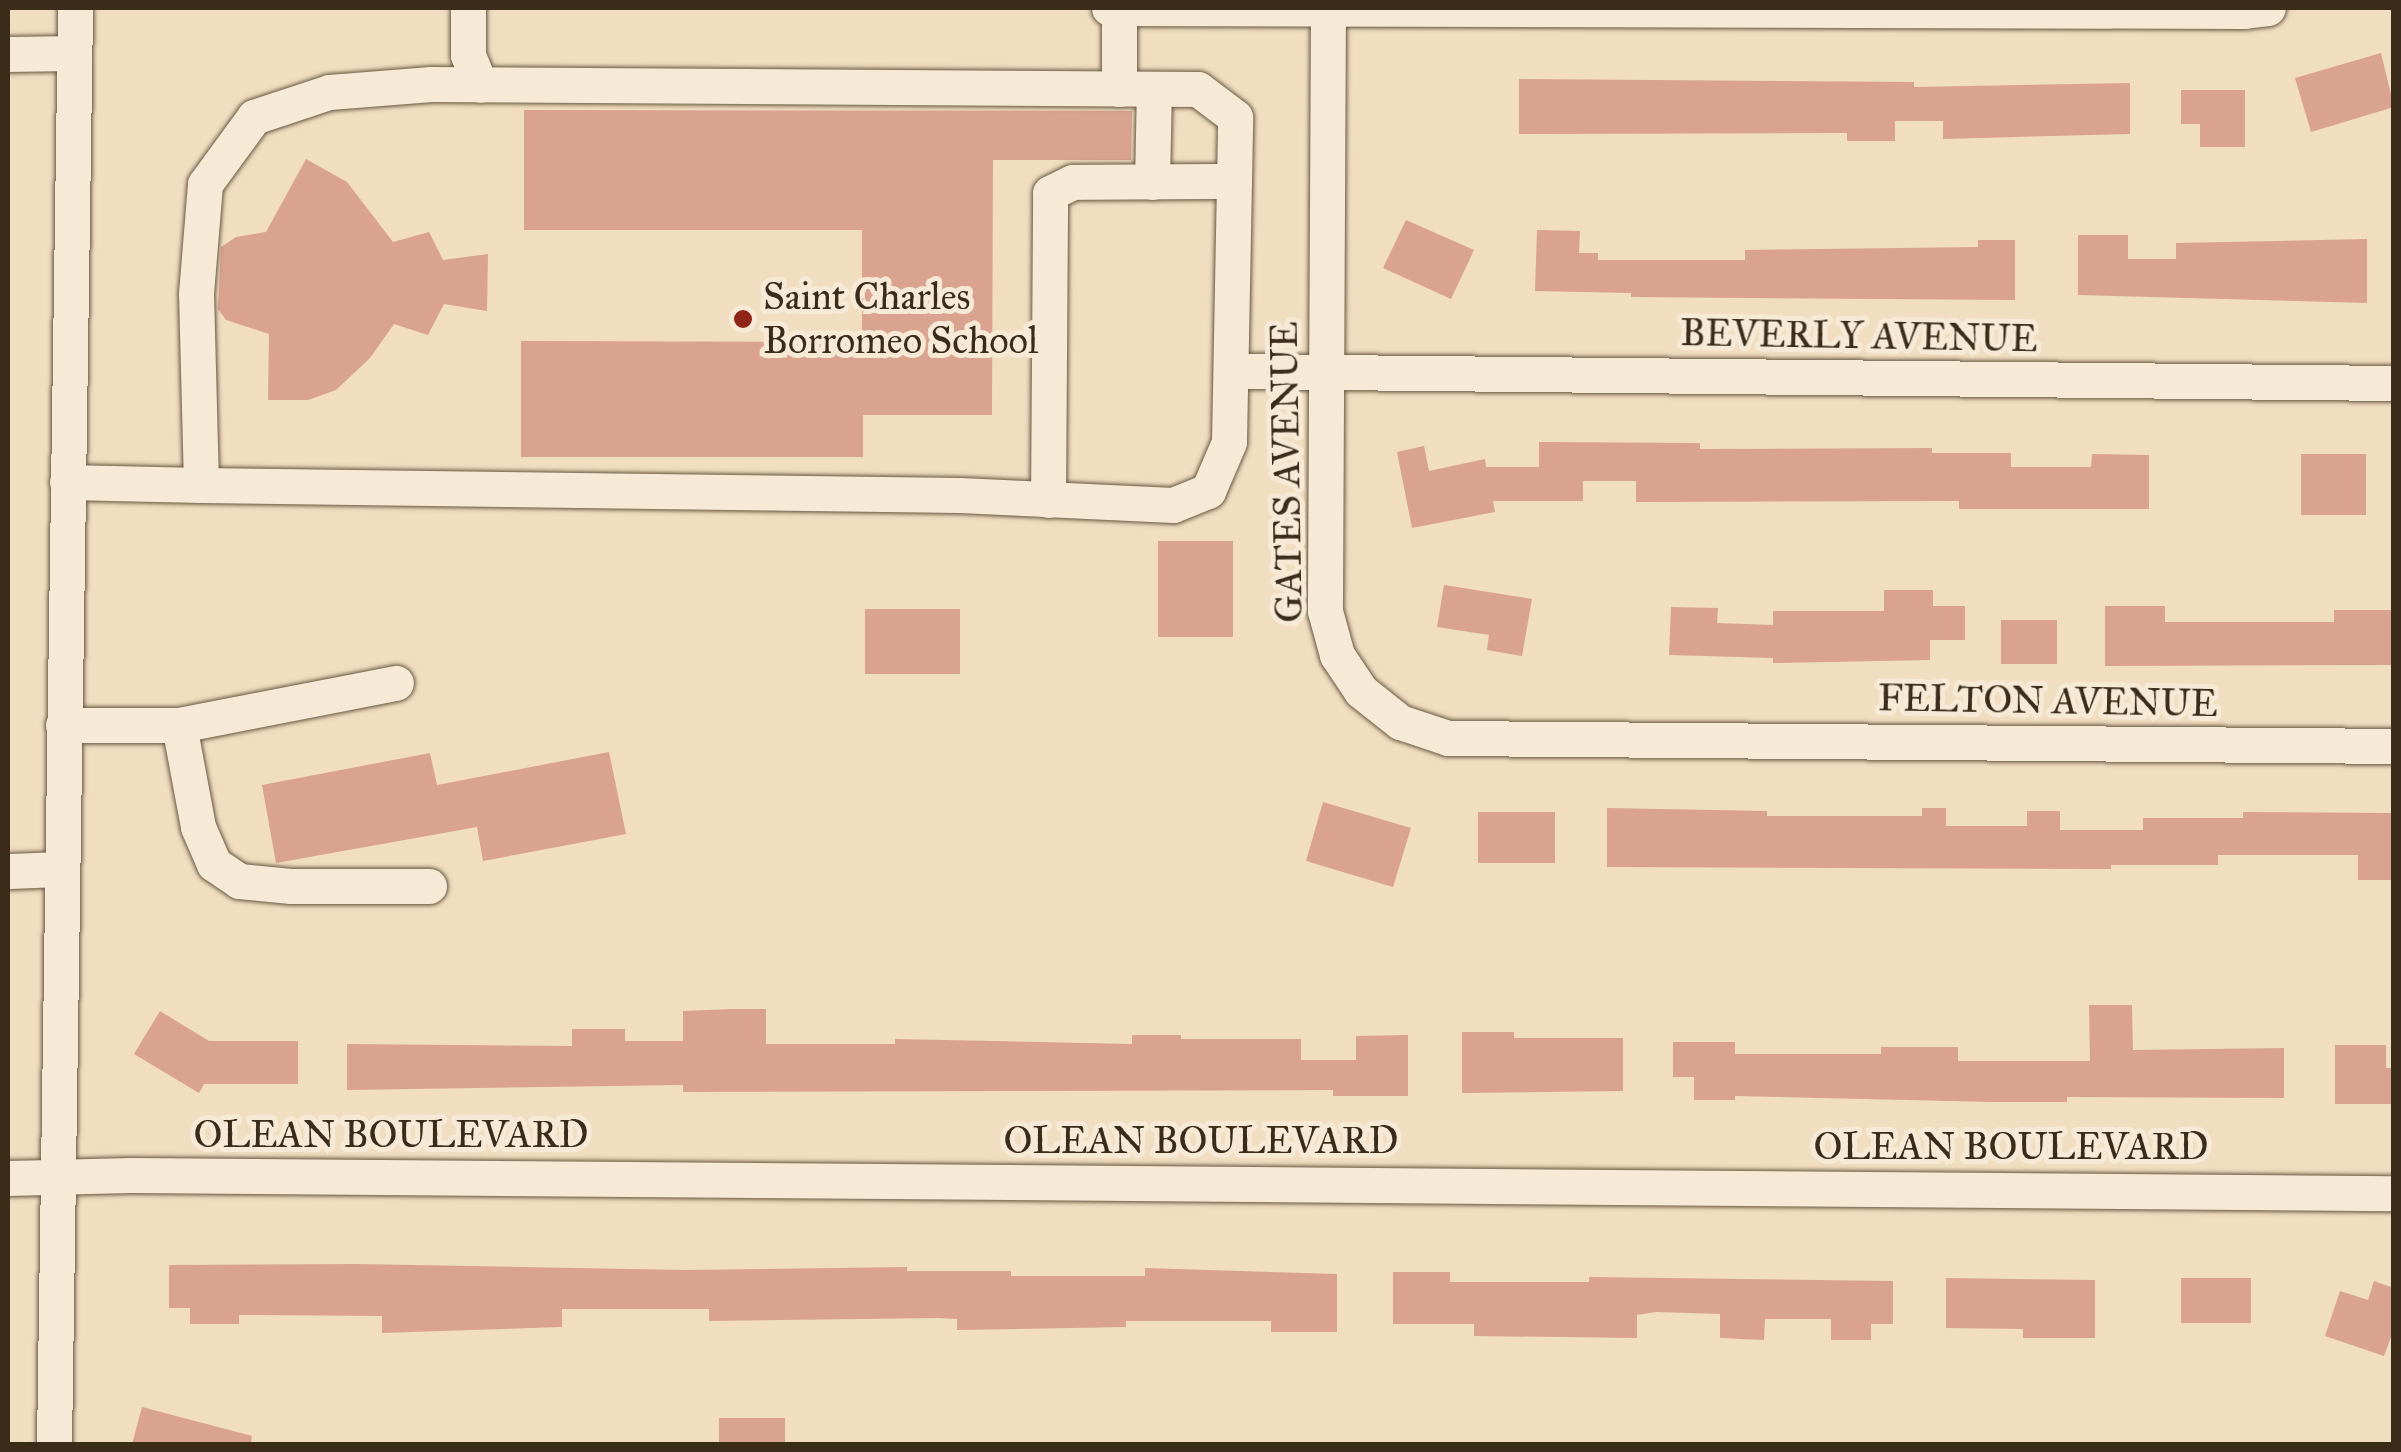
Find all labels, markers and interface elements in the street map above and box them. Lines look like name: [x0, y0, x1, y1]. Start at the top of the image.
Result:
place label: Saint Charles Borromeo School: [763, 274, 1038, 363]
marker: Saint Charles Borromeo School: [732, 308, 754, 330]
street label: BEVERLY AVENUE: [1680, 310, 2038, 362]
street label: GATES AVENUE: [1262, 321, 1312, 623]
street label: FELTON AVENUE: [1878, 675, 2218, 727]
street label: OLEAN BOULEVARD: [194, 1112, 588, 1158]
street label: OLEAN BOULEVARD: [1004, 1118, 1398, 1164]
street label: OLEAN BOULEVARD: [1814, 1124, 2208, 1170]

